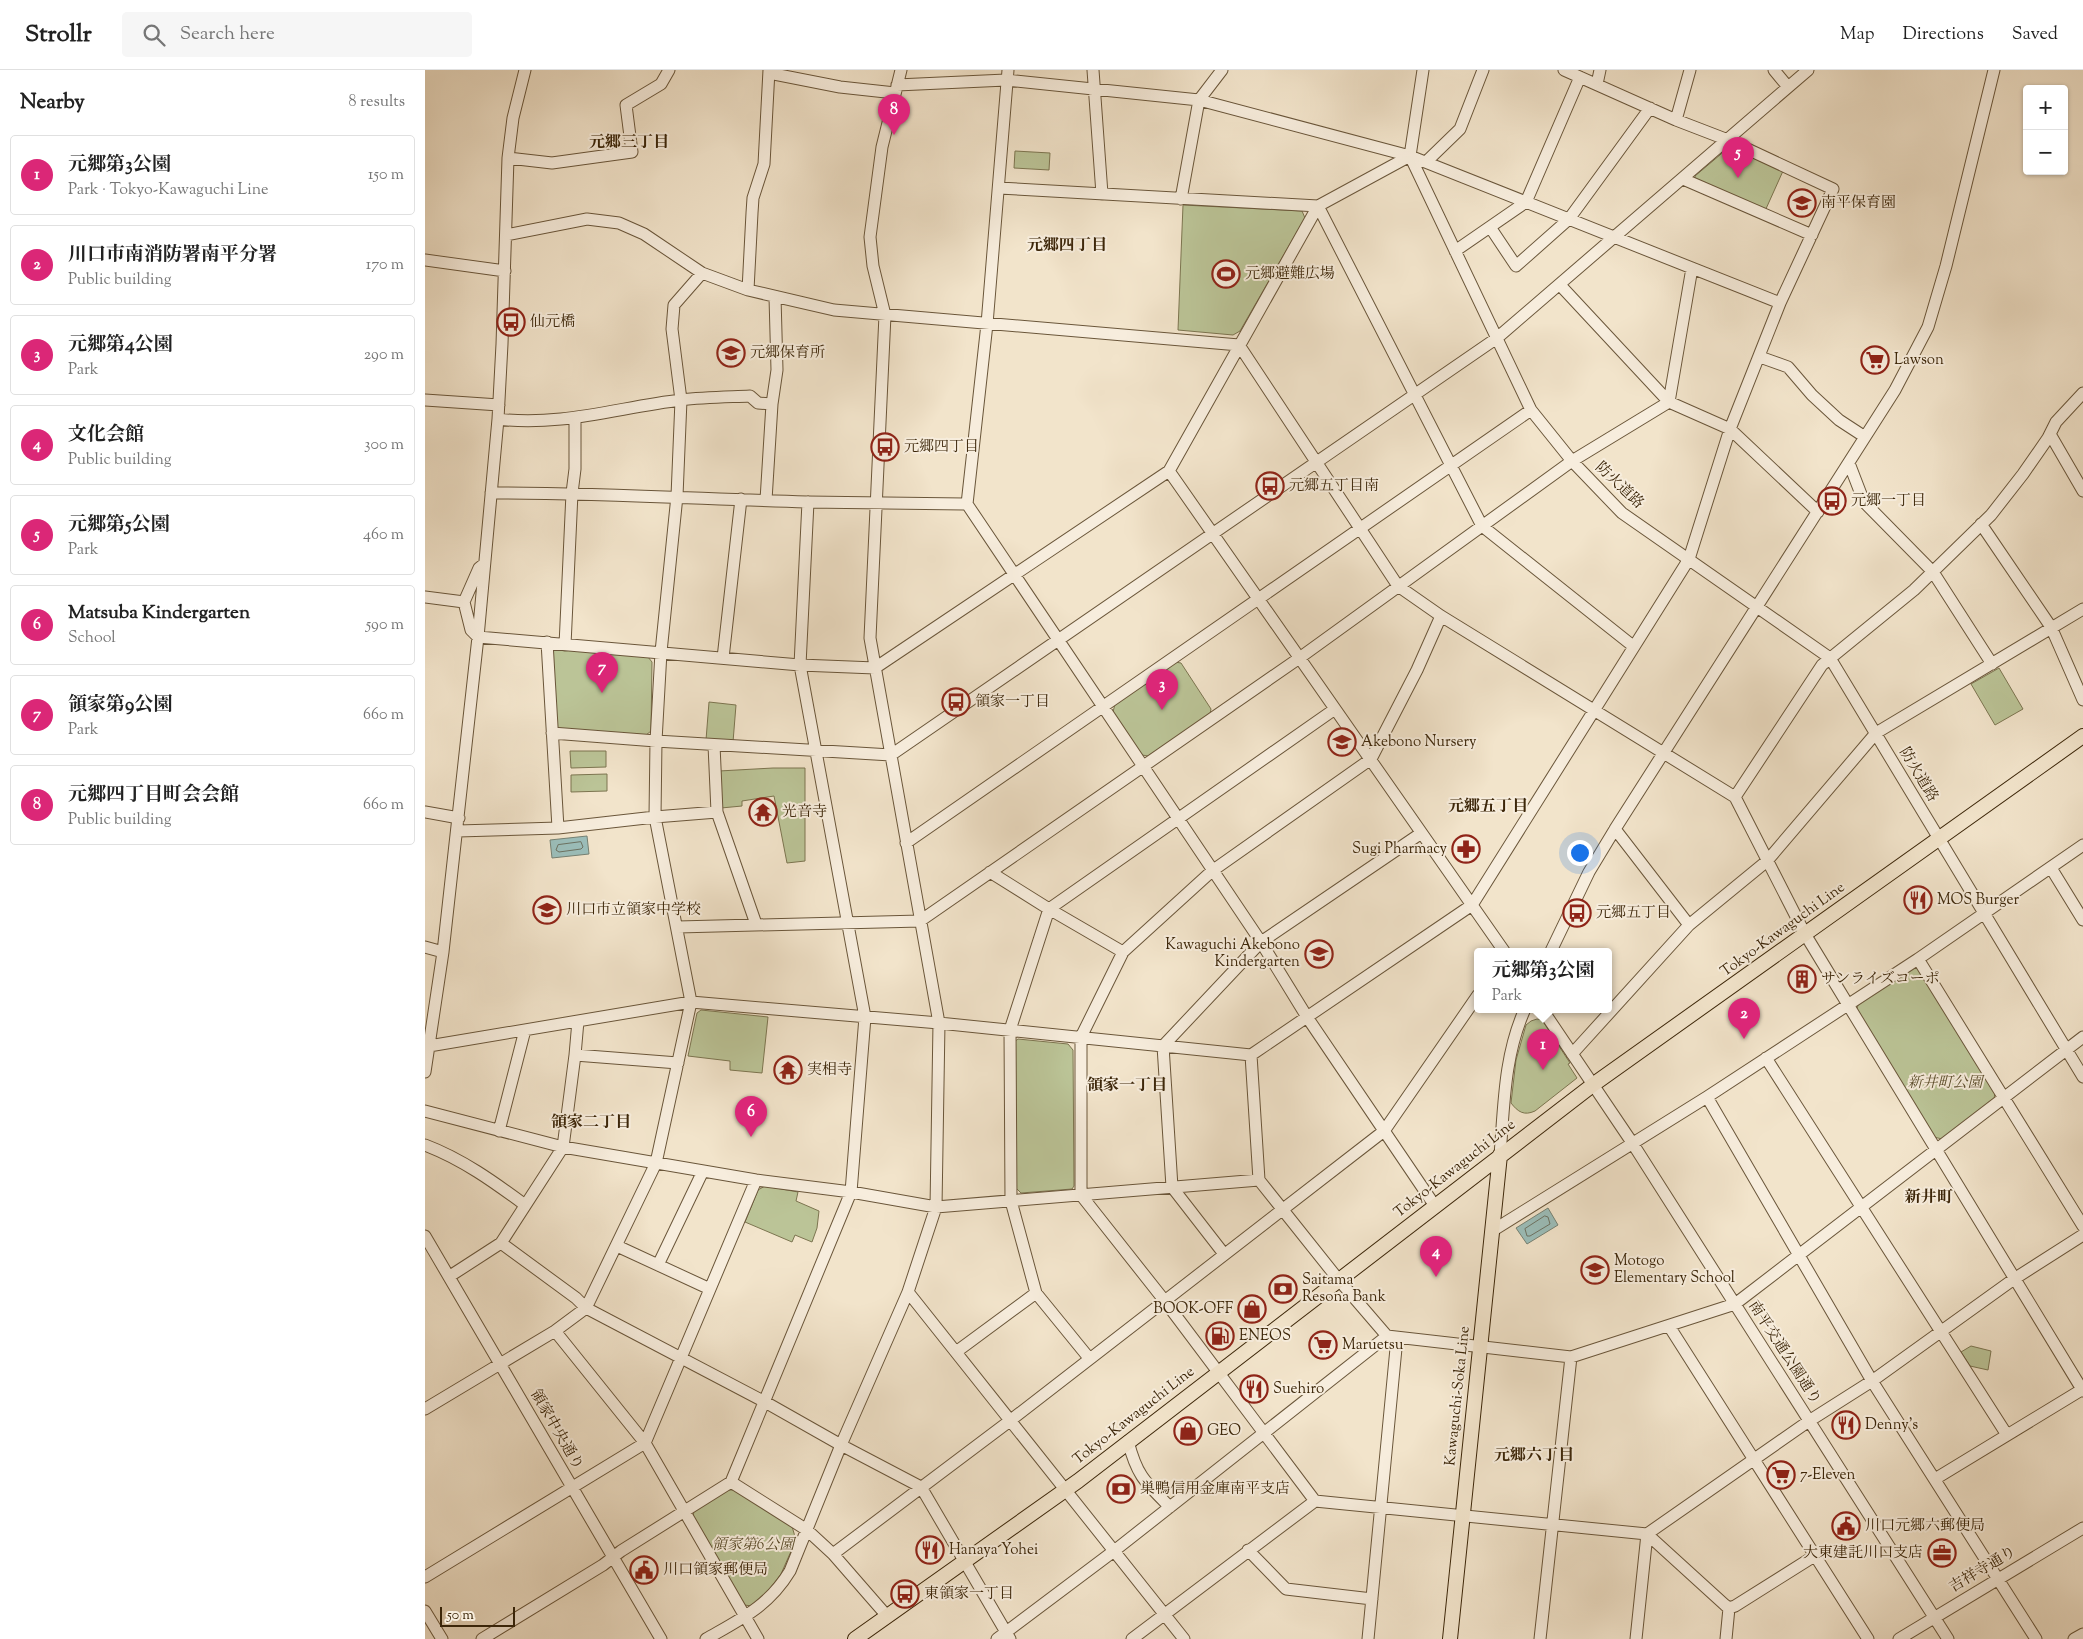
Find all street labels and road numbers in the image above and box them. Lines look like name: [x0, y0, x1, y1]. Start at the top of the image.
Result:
street label: 防火道路: [1590, 458, 1648, 514]
street label: 防火道路: [1894, 744, 1942, 806]
street label: Tokyo-Kawaguchi Line: [1716, 878, 1850, 982]
street label: Tokyo-Kawaguchi Line: [1390, 1115, 1520, 1223]
street label: 南平交通公園通り: [1743, 1297, 1825, 1409]
street label: Kawaguchi-Soka Line: [1440, 1325, 1476, 1467]
street label: Tokyo-Kawaguchi Line: [1069, 1362, 1199, 1470]
street label: 領家中央通り: [524, 1386, 588, 1474]
street label: 吉祥寺通り: [1945, 1542, 2021, 1598]

